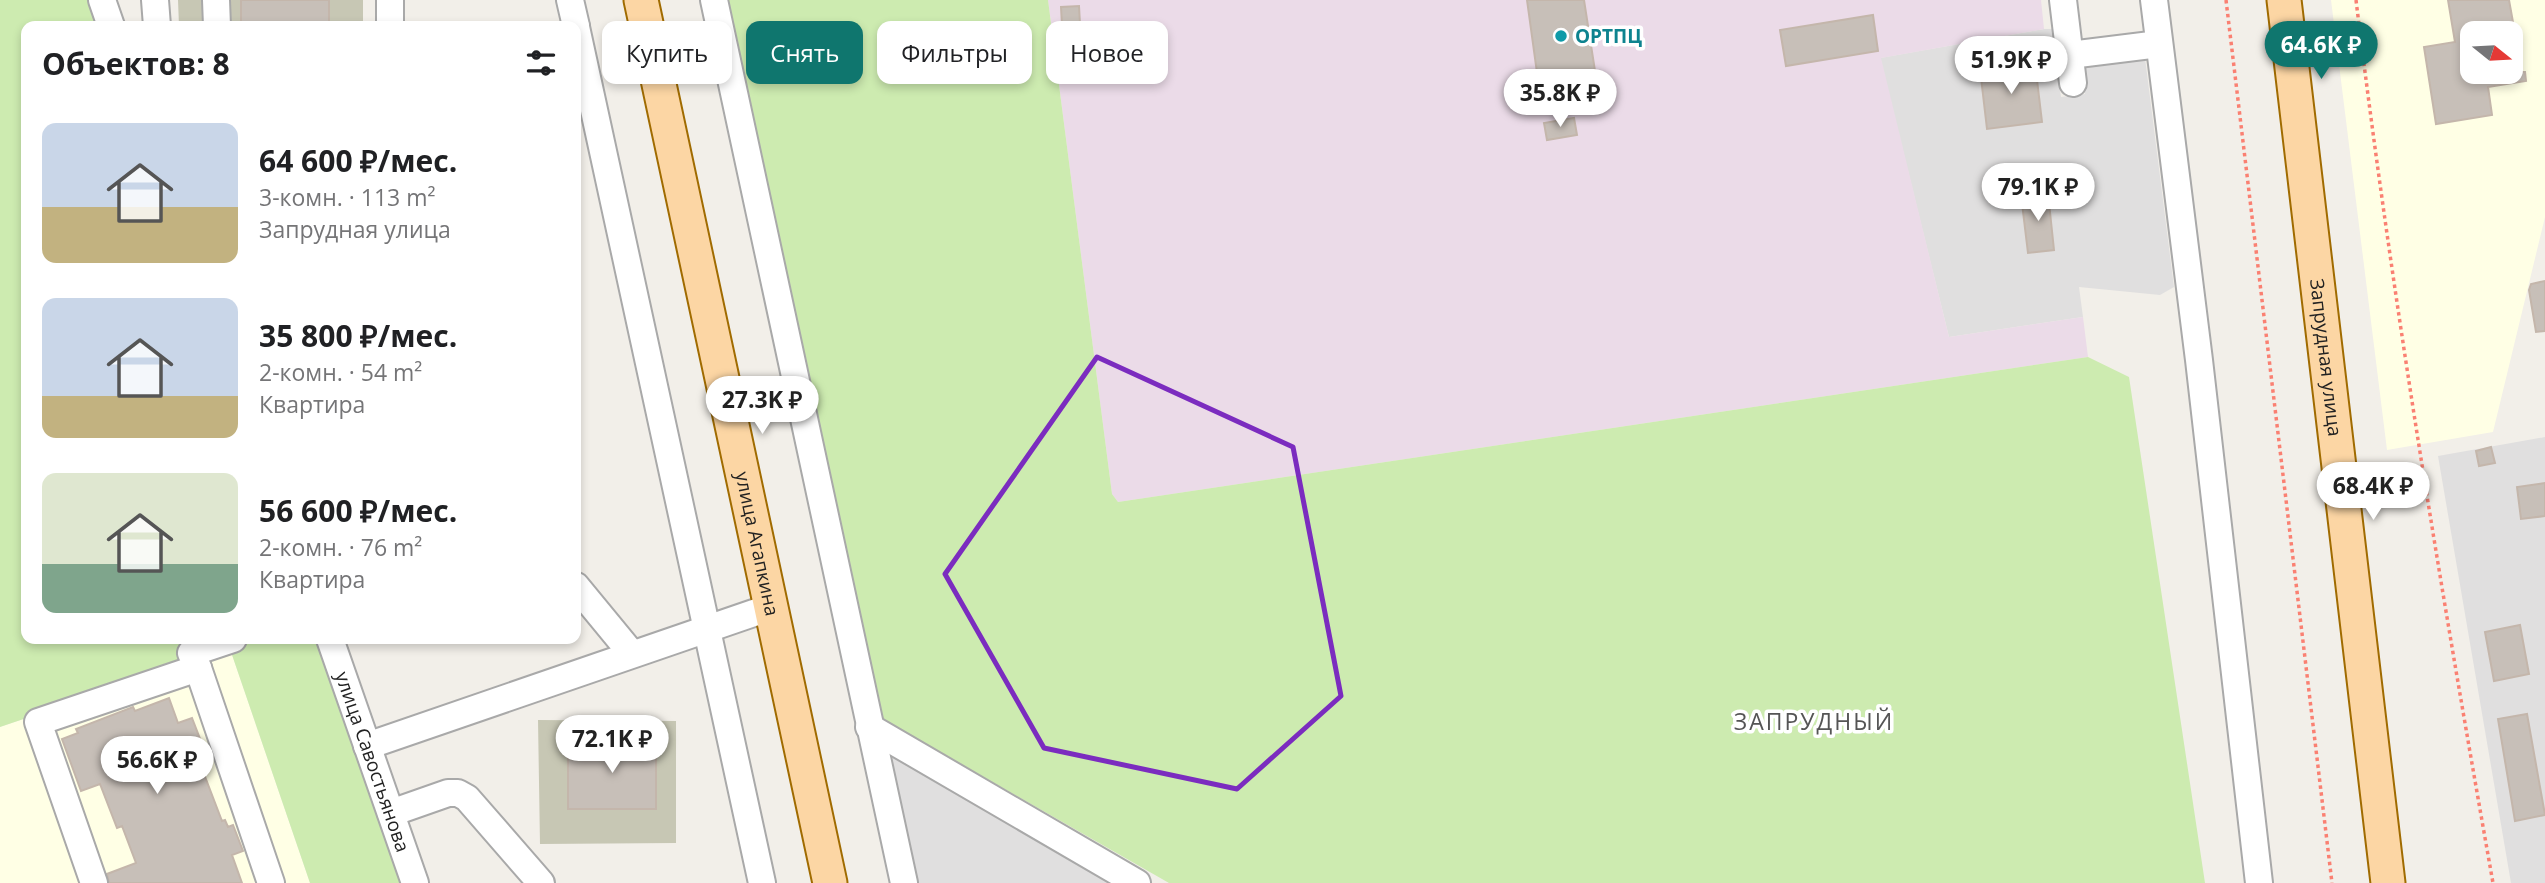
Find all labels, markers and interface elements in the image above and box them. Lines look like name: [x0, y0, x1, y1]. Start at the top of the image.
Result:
chip: Купить: [602, 21, 732, 84]
chip: Снять: [746, 21, 863, 84]
chip: Фильтры: [877, 21, 1032, 84]
chip: Новое: [1046, 21, 1168, 84]
north arrow: [2460, 21, 2524, 84]
map controls: [2460, 21, 2523, 84]
pin: 64.6K ₽: [2256, 22, 2386, 81]
place label: ОРТПЦ: [1575, 23, 1642, 49]
marker: ОРТПЦ: [1553, 28, 1569, 44]
text: 64.6K ₽: [2281, 28, 2361, 60]
pin: 51.9K ₽: [1946, 36, 2076, 96]
text: Объектов: 8: [42, 43, 230, 84]
text: 51.9K ₽: [1971, 43, 2051, 75]
icon: filters: [522, 44, 560, 82]
pin: 35.8K ₽: [1495, 69, 1625, 129]
text: 35.8K ₽: [1520, 76, 1600, 108]
text: 64 600 ₽/мес.: [259, 140, 457, 181]
icon: home: [98, 151, 182, 235]
pin: 79.1K ₽: [1973, 164, 2103, 223]
text: 79.1K ₽: [1998, 170, 2078, 202]
text: 3-комн. · 113 m²: [259, 181, 435, 213]
text: Запрудная улица: [259, 213, 451, 245]
street label: Запрудная улица: [2304, 277, 2348, 438]
text: 35 800 ₽/мес.: [259, 315, 457, 356]
icon: home: [98, 326, 182, 410]
text: 2-комн. · 54 m²: [259, 356, 422, 388]
pin: 27.3K ₽: [697, 376, 827, 436]
text: 27.3K ₽: [722, 383, 802, 415]
text: Квартира: [259, 388, 365, 420]
pin: 68.4K ₽: [2308, 462, 2438, 522]
street label: улица Агапкина: [729, 469, 785, 618]
text: 68.4K ₽: [2333, 469, 2413, 501]
text: 56 600 ₽/мес.: [259, 490, 457, 531]
icon: home: [98, 501, 182, 585]
text: 2-комн. · 76 m²: [259, 531, 422, 563]
text: Квартира: [259, 563, 365, 595]
street label: улица Савостьянова: [329, 668, 416, 856]
district label: ЗАПРУДНЫЙ: [1734, 705, 1894, 737]
pin: 72.1K ₽: [547, 716, 677, 775]
text: 72.1K ₽: [572, 722, 652, 754]
pin: 56.6K ₽: [92, 736, 222, 796]
text: 56.6K ₽: [117, 743, 197, 775]

